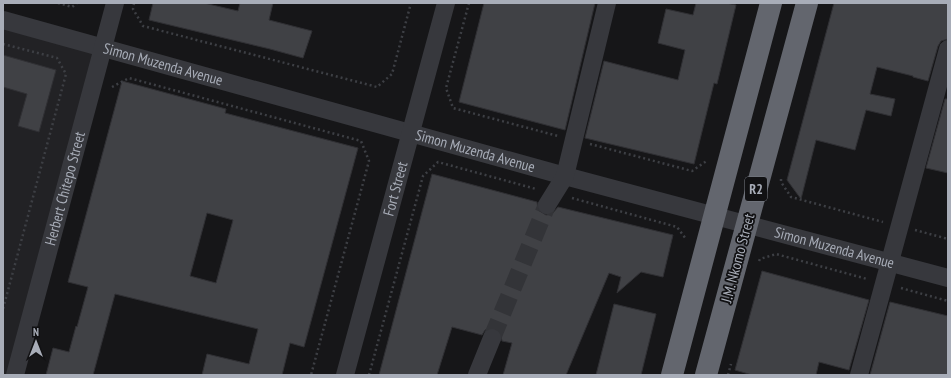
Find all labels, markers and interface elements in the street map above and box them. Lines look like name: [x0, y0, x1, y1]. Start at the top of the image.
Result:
street label: Simon Muzenda Avenue: [101, 38, 225, 90]
street label: Simon Muzenda Avenue: [413, 125, 537, 176]
street label: Herbert Chitepo Street: [40, 129, 89, 248]
street label: Fort Street: [379, 159, 412, 218]
road number: R2: [745, 177, 767, 201]
street label: J.M. Nkomo Street: [716, 211, 759, 305]
street label: Simon Muzenda Avenue: [773, 222, 896, 272]
north arrow: [16, 322, 56, 362]
text: N: [33, 325, 39, 339]

